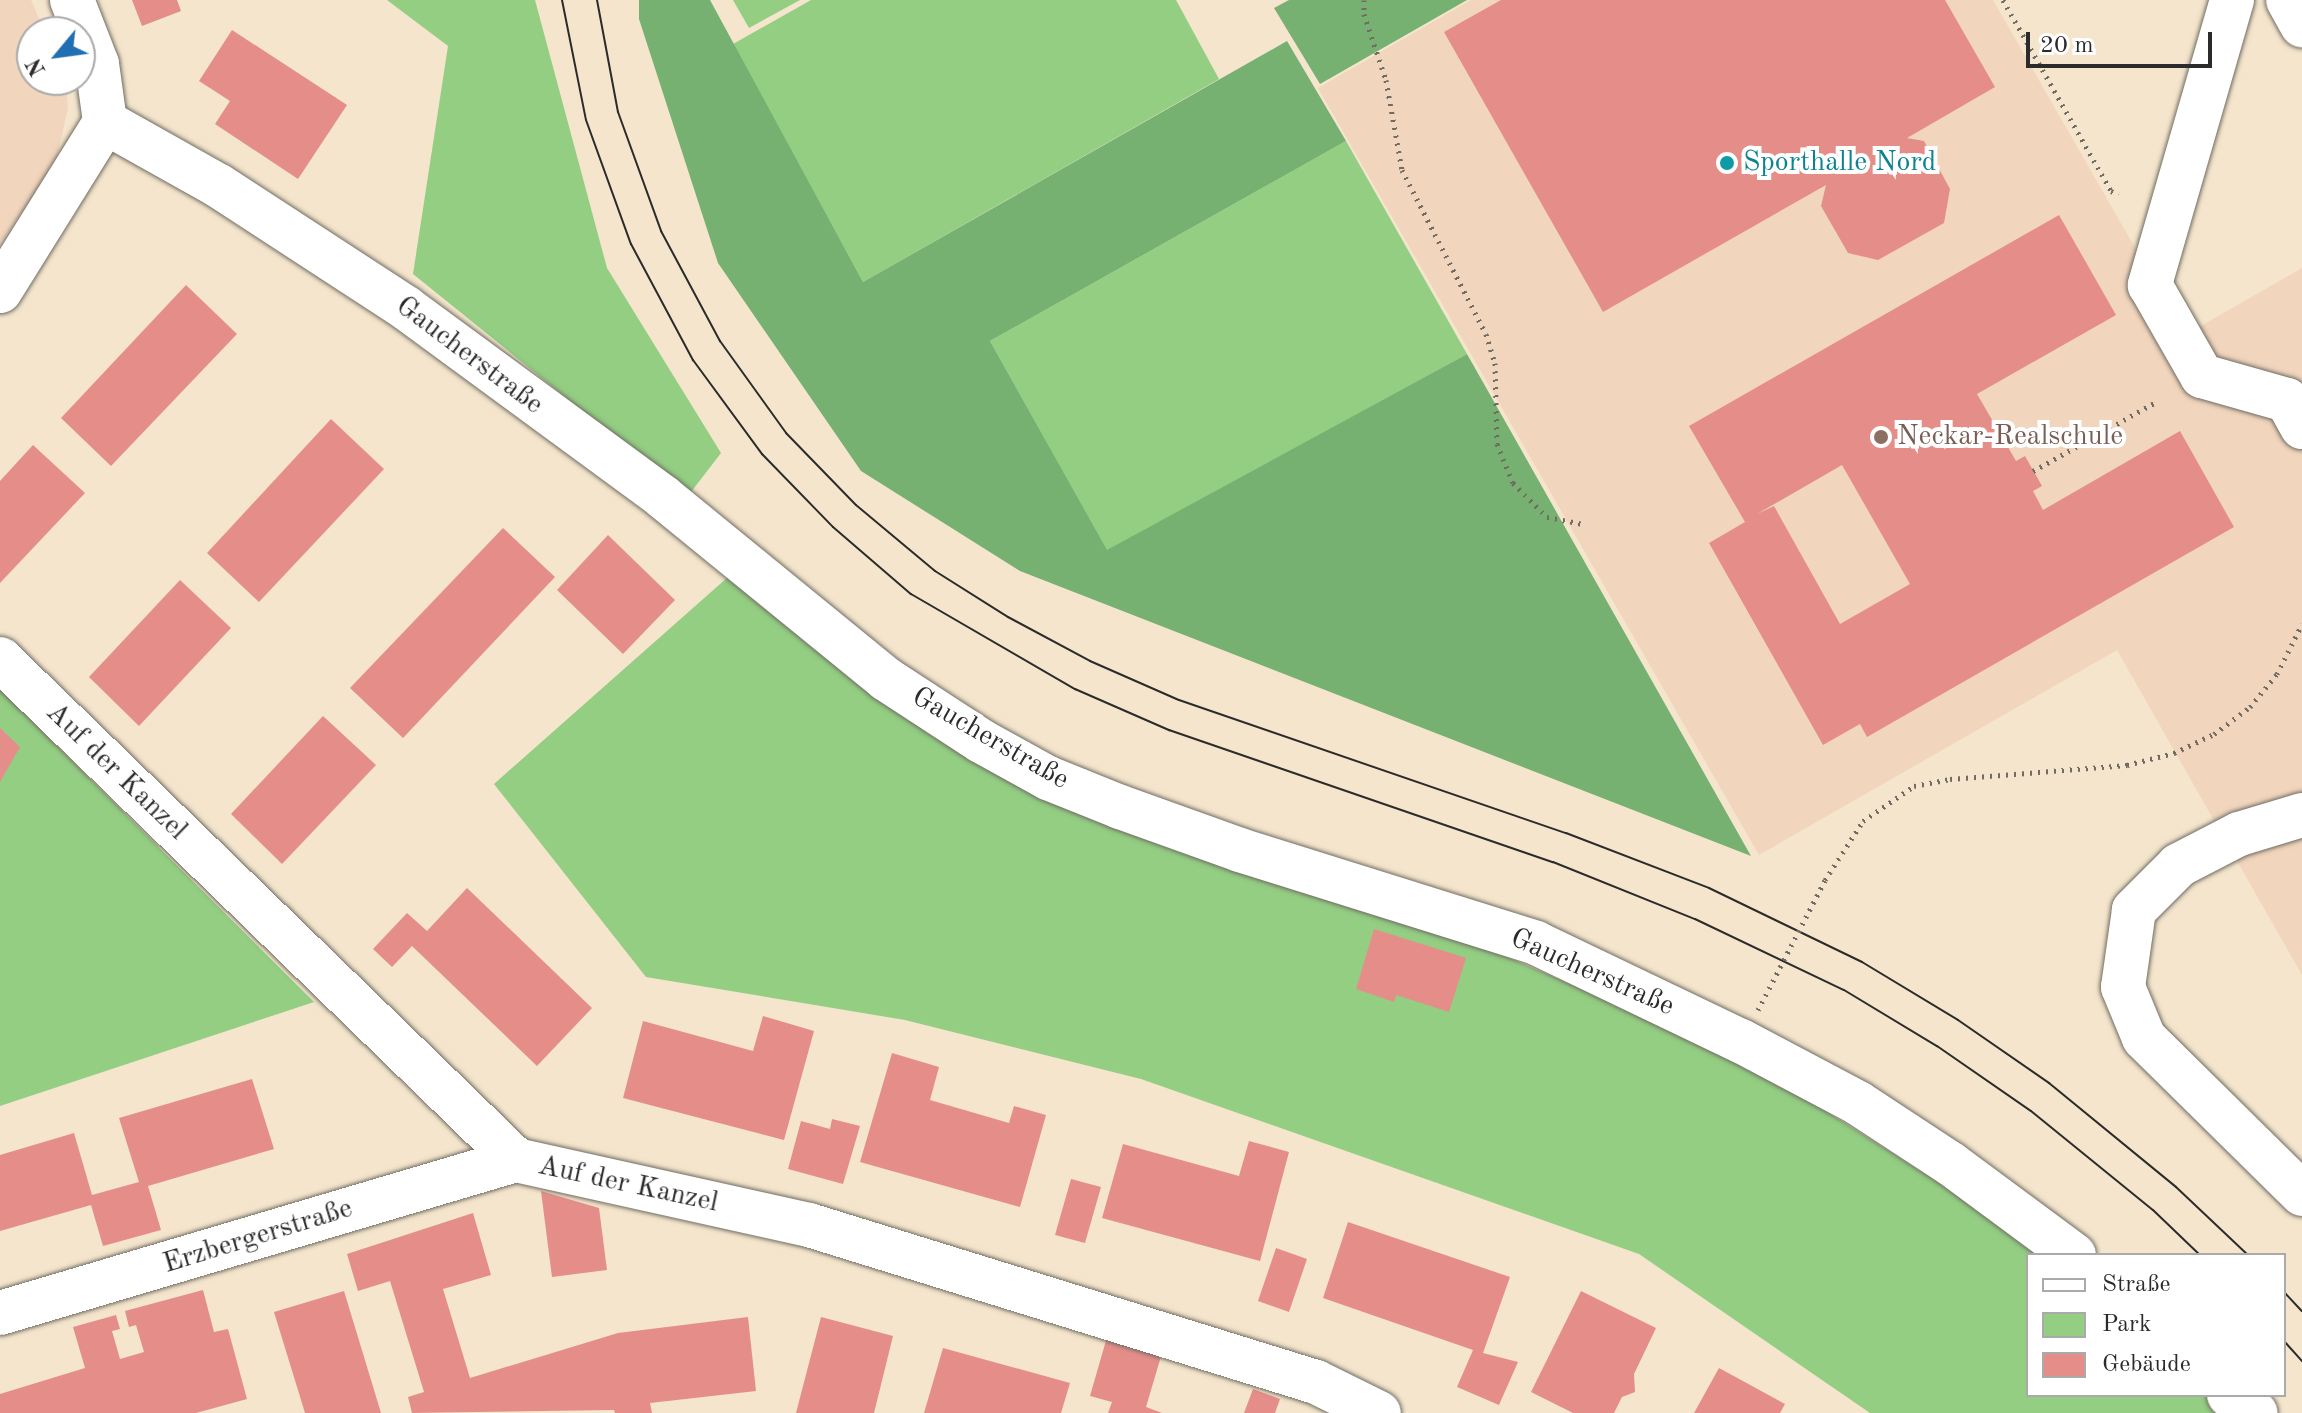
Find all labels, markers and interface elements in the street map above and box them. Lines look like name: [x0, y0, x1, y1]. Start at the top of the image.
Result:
north arrow: [16, 16, 96, 96]
scale bar: [2030, 16, 2216, 66]
text: 20 m: [2040, 34, 2094, 58]
text: N: [23, 54, 50, 79]
place label: Sporthalle Nord: [1743, 146, 1936, 180]
marker: Sporthalle Nord: [1718, 154, 1736, 172]
street label: Gaucherstraße: [389, 290, 549, 422]
place label: Neckar-Realschule: [1897, 420, 2123, 454]
marker: Neckar-Realschule: [1872, 428, 1890, 446]
street label: Gaucherstraße: [906, 681, 1074, 797]
street label: Auf der Kanzel: [38, 696, 194, 848]
street label: Gaucherstraße: [1505, 922, 1679, 1024]
street label: Auf der Kanzel: [535, 1150, 721, 1220]
street label: Erzbergerstraße: [159, 1192, 357, 1282]
legend: [2026, 1253, 2286, 1397]
text: Straße: [2102, 1273, 2171, 1297]
text: Park: [2102, 1313, 2151, 1337]
text: Gebäude: [2102, 1353, 2191, 1377]

